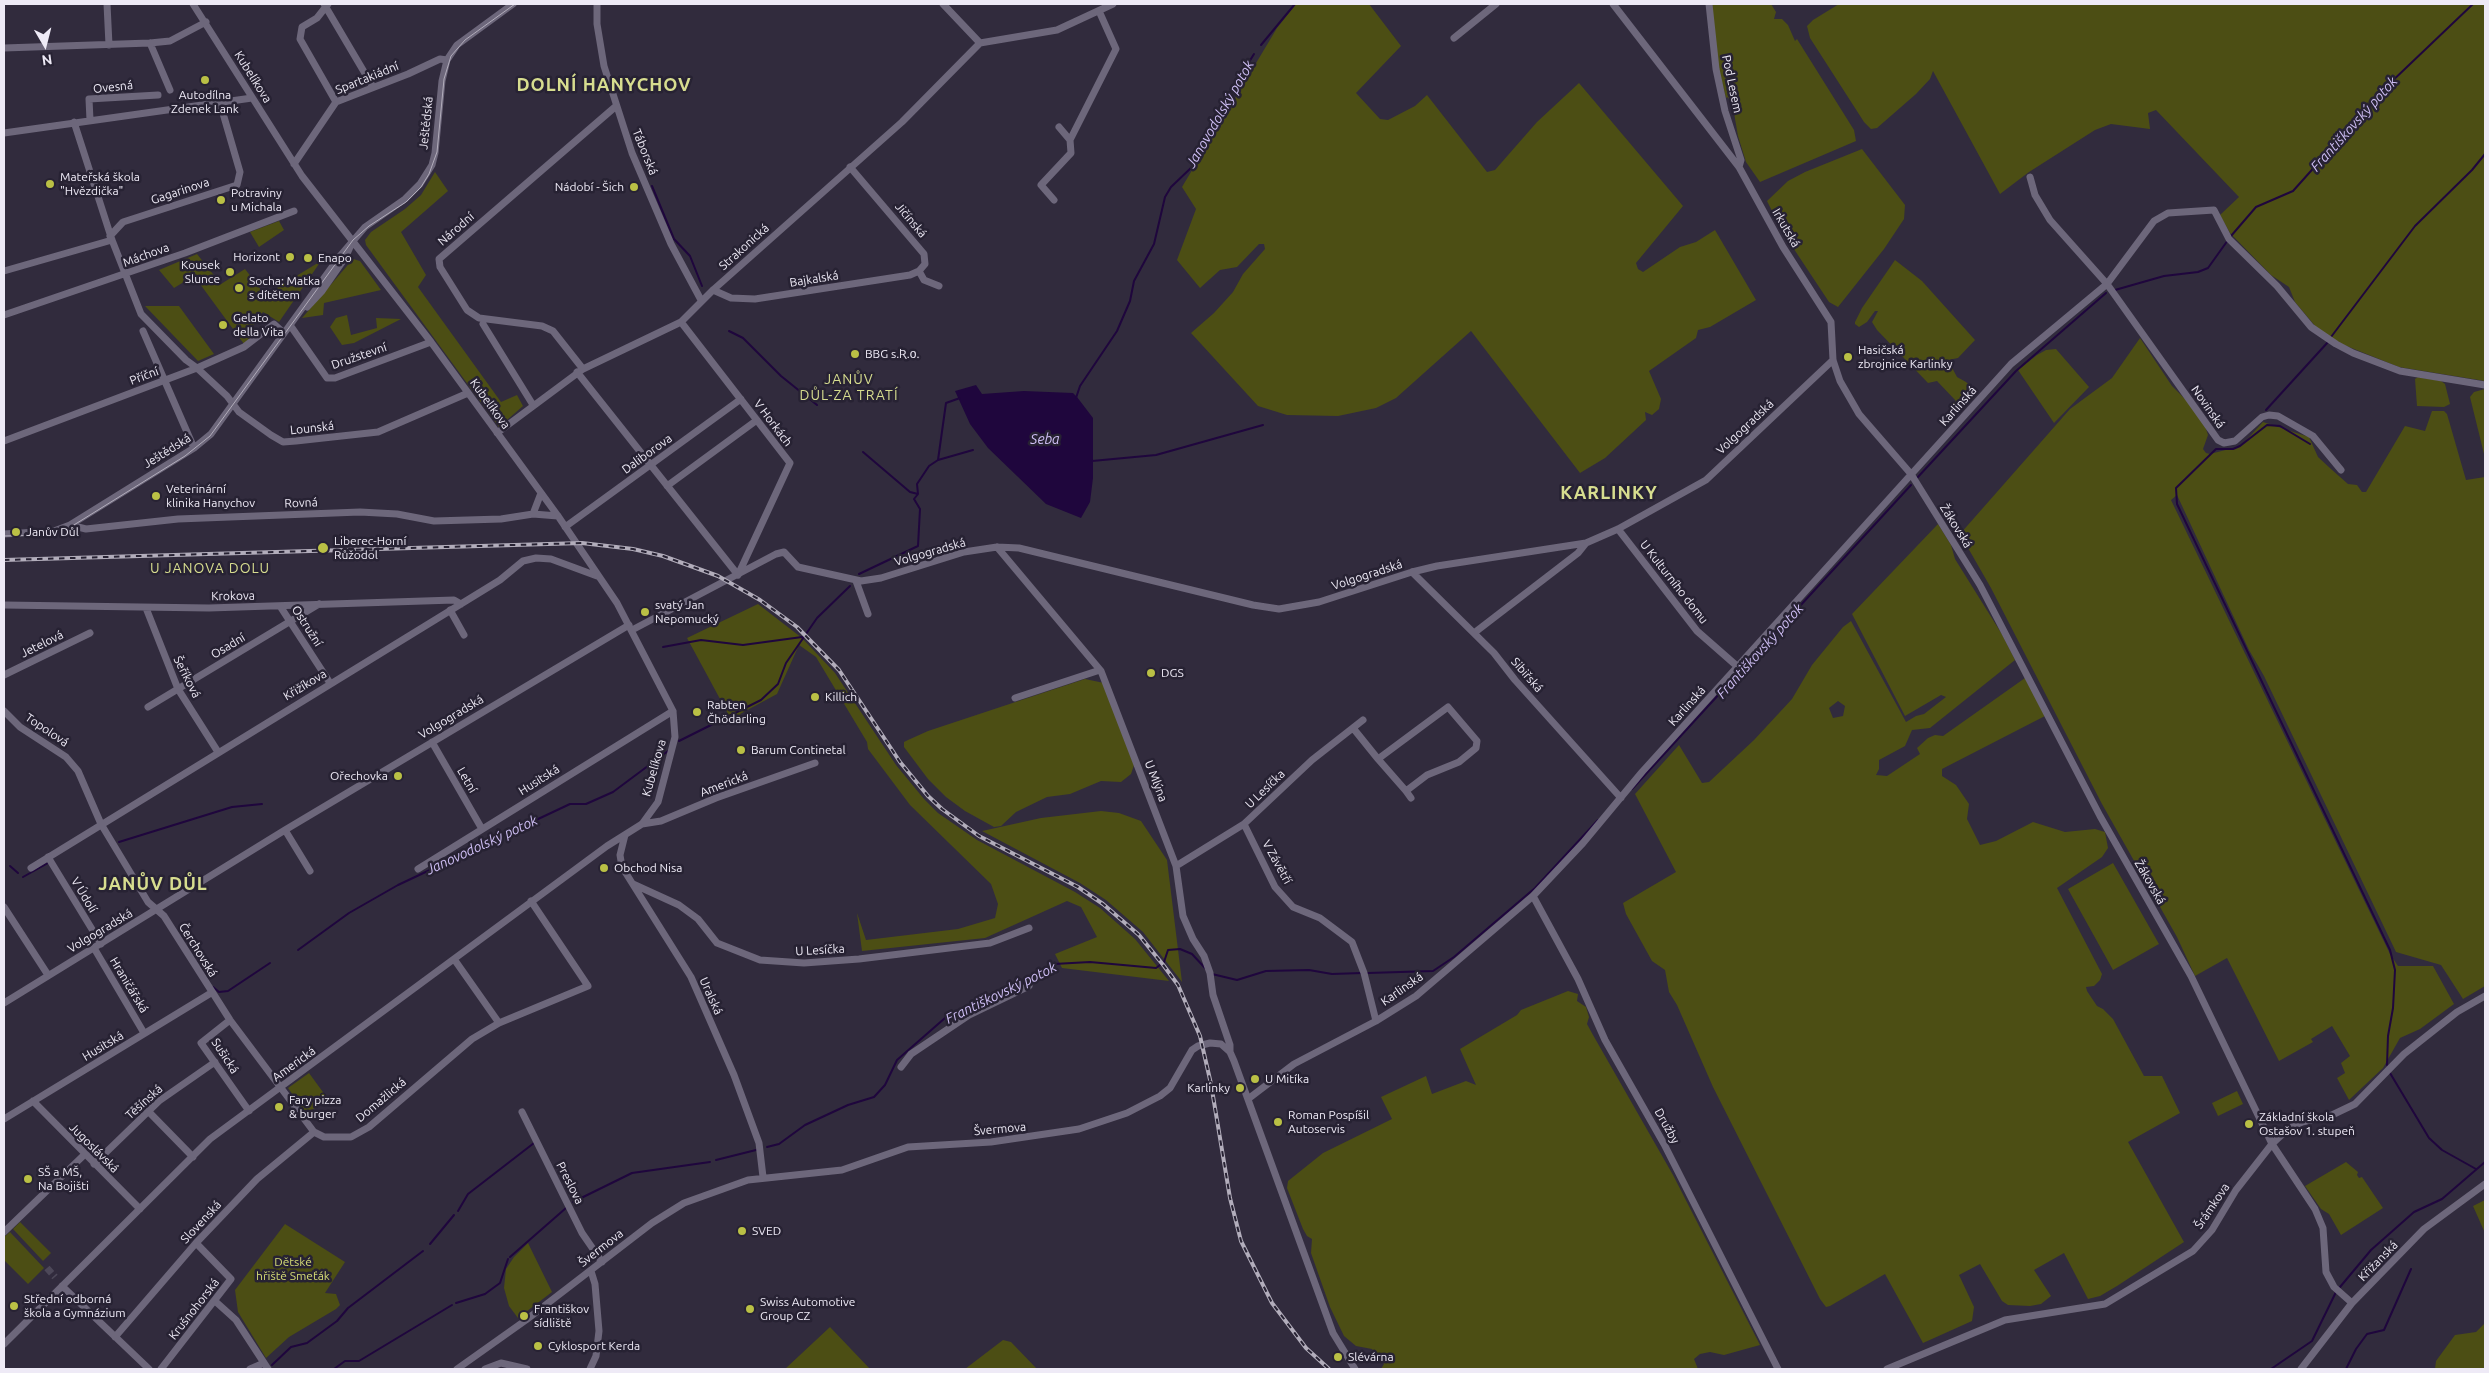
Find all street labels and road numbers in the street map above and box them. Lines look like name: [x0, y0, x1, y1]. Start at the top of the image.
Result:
street label: Kubelíkova: [231, 48, 275, 106]
street label: Pod Lesem: [1719, 54, 1745, 114]
street label: Spartakiádní: [333, 59, 401, 97]
street label: Ovesná: [92, 78, 134, 96]
street label: Ještědská: [416, 96, 436, 150]
street label: Táborská: [629, 127, 661, 177]
street label: Gagarinova: [149, 175, 211, 207]
street label: Jičínská: [892, 199, 930, 241]
street label: Irkutská: [1769, 206, 1803, 250]
street label: Národní: [435, 209, 477, 249]
street label: Strakonická: [716, 221, 772, 273]
street label: Máchova: [121, 240, 171, 270]
street label: Bajkalská: [788, 268, 840, 290]
street label: Družstevní: [329, 340, 389, 372]
street label: Příční: [127, 364, 161, 388]
street label: Kubelíkova: [467, 376, 513, 432]
street label: Karlinská: [1936, 383, 1980, 429]
street label: Novinská: [2188, 383, 2228, 431]
street label: V Horkách: [751, 397, 795, 449]
street label: Volgogradská: [1713, 397, 1777, 457]
street label: Lounská: [289, 419, 335, 437]
street label: Ještědská: [141, 431, 193, 471]
street label: Daliborova: [619, 431, 675, 477]
street label: Rovná: [284, 495, 318, 511]
street label: Žákovská: [1937, 501, 1975, 551]
street label: Volgogradská: [893, 535, 967, 569]
street label: U Kulturního domu: [1637, 537, 1711, 627]
street label: Volgogradská: [1330, 557, 1404, 593]
street label: Krokova: [211, 588, 255, 604]
street label: Ostružní: [288, 603, 326, 649]
street label: Jetelová: [18, 627, 66, 661]
street label: Osadní: [208, 630, 248, 662]
street label: Šeříková: [170, 654, 204, 700]
street label: Sibiřská: [1508, 655, 1546, 695]
street label: Křižíkova: [281, 666, 329, 704]
street label: Karlinská: [1665, 683, 1709, 729]
street label: Volgogradská: [416, 692, 486, 742]
street label: Topolová: [23, 710, 71, 750]
street label: Kubelíkova: [639, 738, 669, 798]
street label: U Mlýna: [1142, 758, 1170, 804]
street label: Husitská: [516, 762, 562, 798]
street label: Letní: [454, 765, 480, 795]
street label: U Lesíčka: [1242, 767, 1288, 811]
street label: Americká: [698, 768, 750, 800]
street label: V Závětří: [1259, 838, 1295, 886]
street label: Žákovská: [2131, 857, 2169, 907]
street label: V Údolí: [68, 875, 100, 915]
street label: Volgogradská: [65, 906, 135, 956]
street label: Čerchovská: [176, 920, 220, 980]
street label: U Lesíčka: [795, 942, 845, 958]
street label: Hraničářská: [107, 954, 151, 1016]
street label: Karlinská: [1378, 969, 1426, 1009]
street label: Uralská: [696, 975, 726, 1017]
street label: Husitská: [80, 1028, 126, 1064]
street label: Sušická: [208, 1036, 242, 1076]
street label: Americká: [270, 1043, 318, 1085]
street label: Domažlická: [353, 1075, 409, 1125]
street label: Těšínská: [122, 1082, 166, 1122]
street label: Družby: [1651, 1106, 1683, 1146]
street label: Jugoslávská: [66, 1120, 122, 1176]
street label: Švermova: [973, 1120, 1027, 1138]
street label: Preslova: [553, 1159, 587, 1207]
street label: Šrámkova: [2191, 1180, 2233, 1232]
street label: Slovenská: [178, 1198, 224, 1246]
street label: Švermova: [576, 1226, 626, 1270]
street label: Křižanská: [2355, 1238, 2401, 1284]
street label: Krušnohorská: [166, 1276, 222, 1342]

